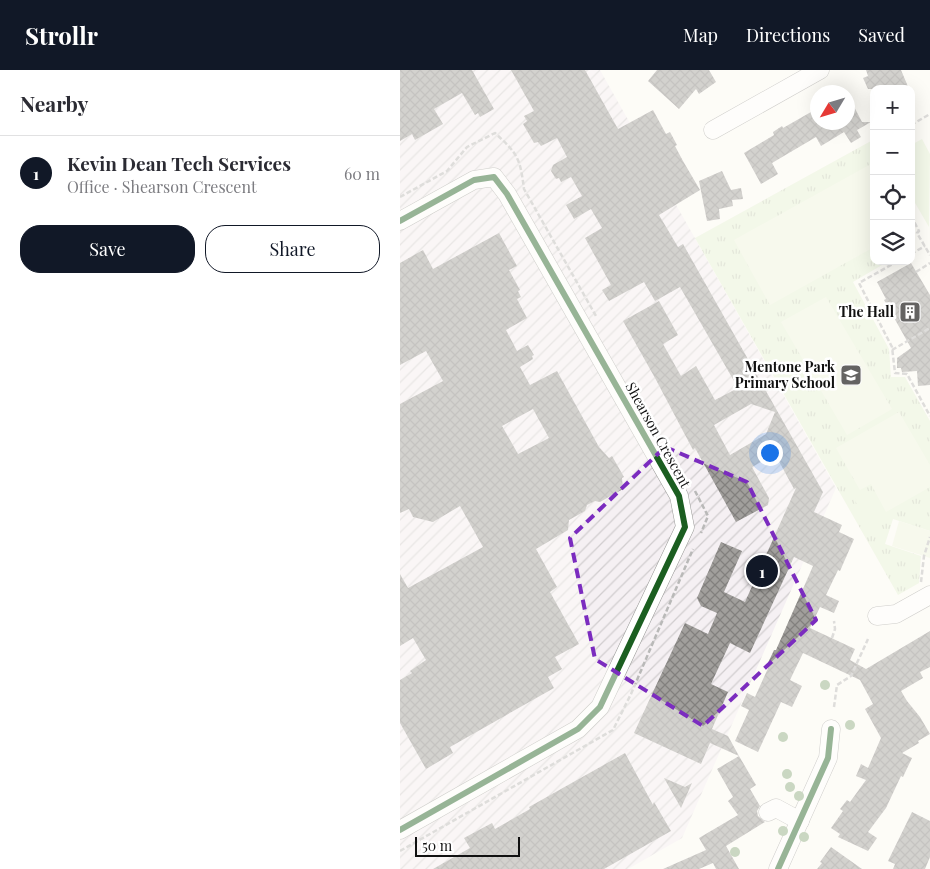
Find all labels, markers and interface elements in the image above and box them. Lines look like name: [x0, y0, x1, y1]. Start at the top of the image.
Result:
text: Strollr: [25, 19, 98, 51]
text: Map: [683, 23, 718, 47]
text: Directions: [746, 23, 830, 47]
text: Saved: [858, 23, 905, 47]
north arrow: [810, 85, 855, 130]
map controls: [870, 85, 915, 265]
button: +: [870, 85, 915, 130]
text: Nearby: [20, 89, 89, 117]
button: −: [870, 130, 915, 175]
text: Kevin Dean Tech Services: [67, 150, 291, 176]
text: 1: [33, 163, 39, 184]
text: 60 m: [344, 163, 380, 184]
button: locate: [870, 175, 915, 220]
text: Office · Shearson Crescent: [67, 176, 257, 197]
button: layers: [870, 220, 915, 265]
button: Save: [20, 225, 195, 273]
button: Share: [205, 225, 380, 273]
building icon: The Hall: [898, 300, 922, 324]
place label: The Hall: [839, 302, 895, 321]
place label: Mentone Park Primary School: [735, 357, 836, 392]
school or university icon: Mentone Park Primary School: [839, 363, 863, 387]
street label: Shearson Crescent: [622, 379, 696, 492]
your location: [757, 440, 783, 466]
pin: 1: [746, 552, 778, 590]
scale bar: [415, 834, 520, 857]
text: 50 m: [422, 836, 452, 855]

